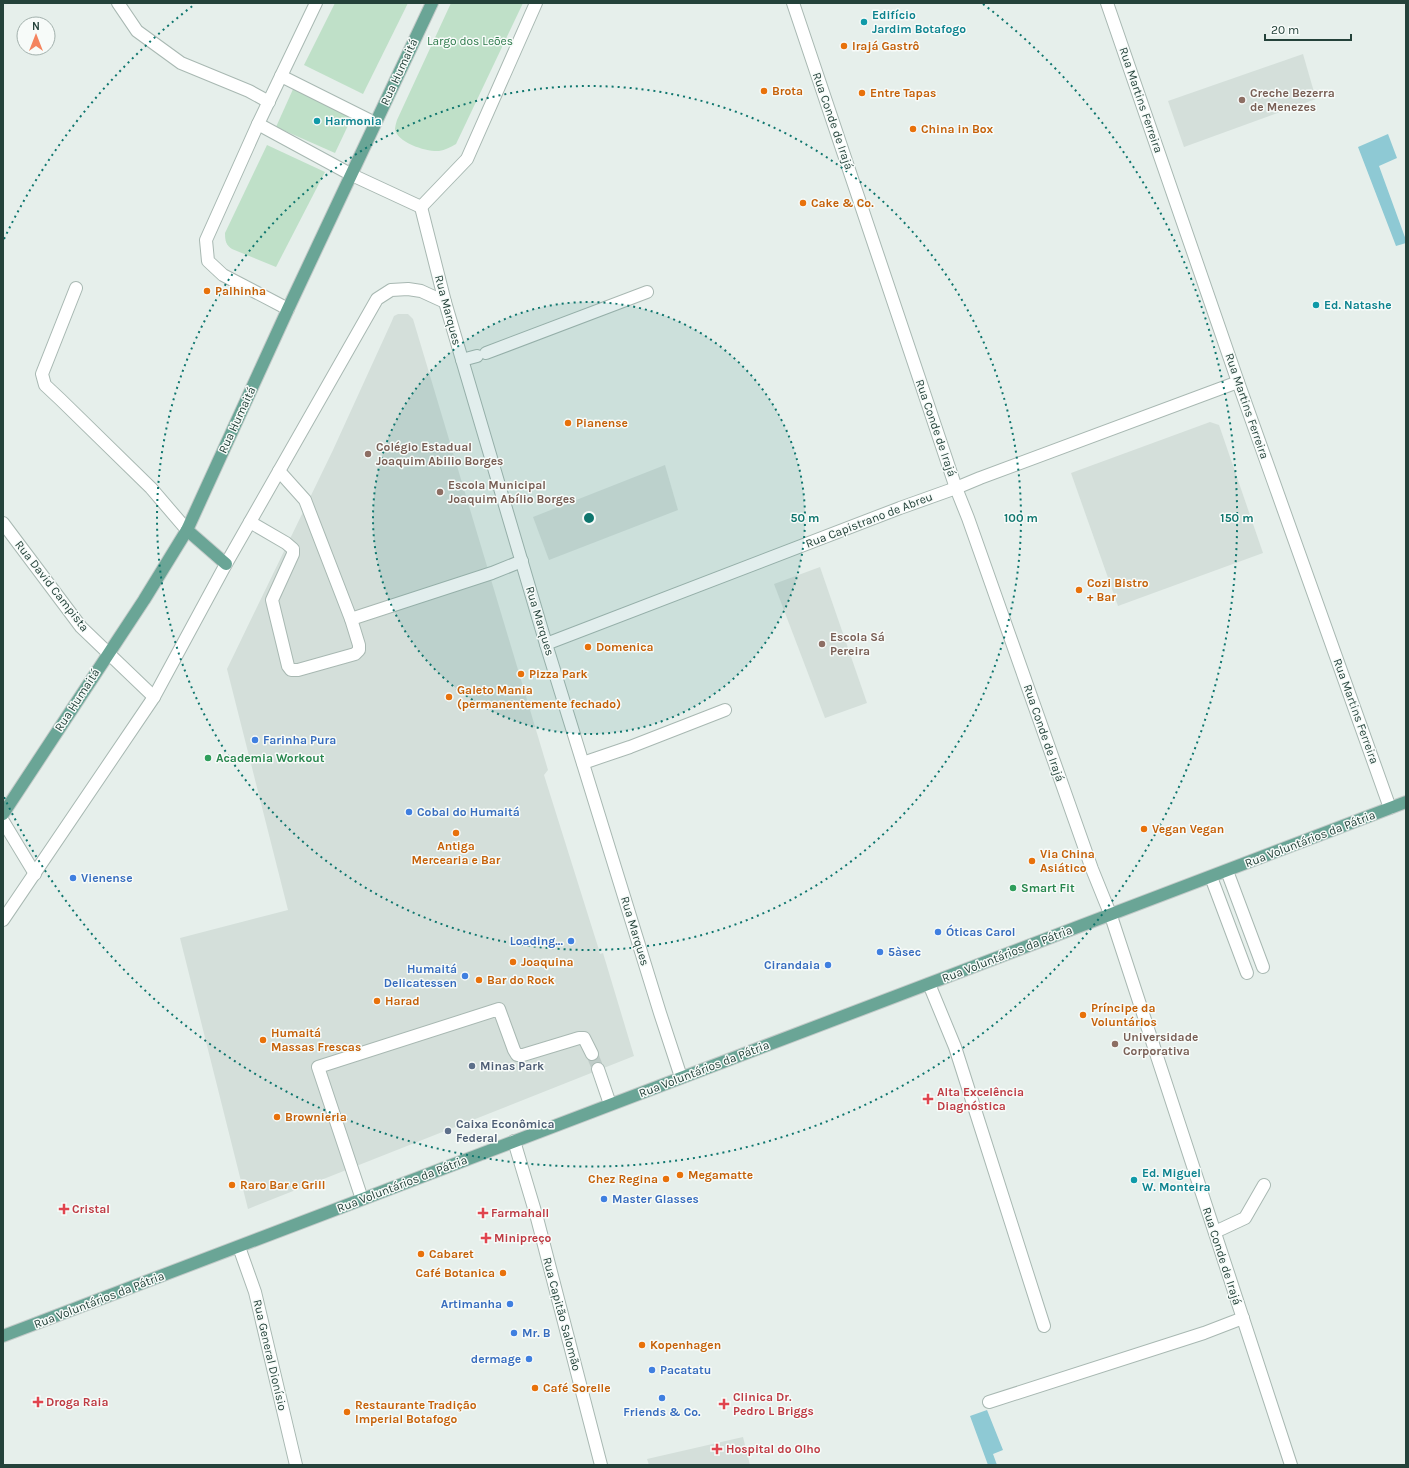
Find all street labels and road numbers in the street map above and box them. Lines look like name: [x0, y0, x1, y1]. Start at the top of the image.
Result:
street label: Rua Humaitá: [377, 36, 421, 108]
street label: Rua Martins Ferreira: [1116, 45, 1166, 155]
street label: Rua Conde de Irajá: [810, 70, 856, 172]
street label: Rua Marques: [432, 273, 464, 347]
street label: Rua Martins Ferreira: [1222, 351, 1272, 461]
street label: Rua Conde de Irajá: [913, 377, 959, 479]
street label: Rua Humaitá: [215, 384, 259, 456]
street label: Rua Capistrano de Abreu: [804, 489, 934, 551]
street label: Rua David Campista: [12, 538, 92, 634]
street label: Rua Marques: [523, 585, 557, 657]
street label: Rua Martins Ferreira: [1330, 656, 1382, 766]
street label: Rua Humaitá: [52, 666, 102, 734]
street label: Rua Conde de Irajá: [1021, 682, 1067, 784]
street label: Rua Voluntários da Pátria: [1243, 808, 1377, 870]
street label: Rua Marques: [618, 895, 652, 967]
street label: Rua Voluntários da Pátria: [940, 923, 1074, 985]
street label: Rua Voluntários da Pátria: [637, 1038, 771, 1100]
street label: Rua Voluntários da Pátria: [335, 1153, 469, 1215]
street label: Rua Conde de Irajá: [1200, 1205, 1244, 1307]
street label: Rua Capitão Salomão: [540, 1256, 584, 1372]
street label: Rua Voluntários da Pátria: [32, 1269, 166, 1331]
street label: Rua General Dionísio: [250, 1298, 290, 1412]

